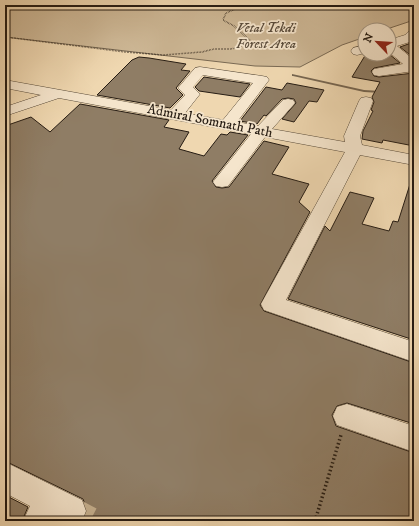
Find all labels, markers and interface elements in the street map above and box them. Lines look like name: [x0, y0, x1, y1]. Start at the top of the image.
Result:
park label: Vetal Tekdi Forest Area: [236, 19, 297, 53]
north arrow: [357, 22, 397, 62]
text: N: [361, 31, 377, 45]
street label: Admiral Somnath Path: [146, 100, 275, 142]

